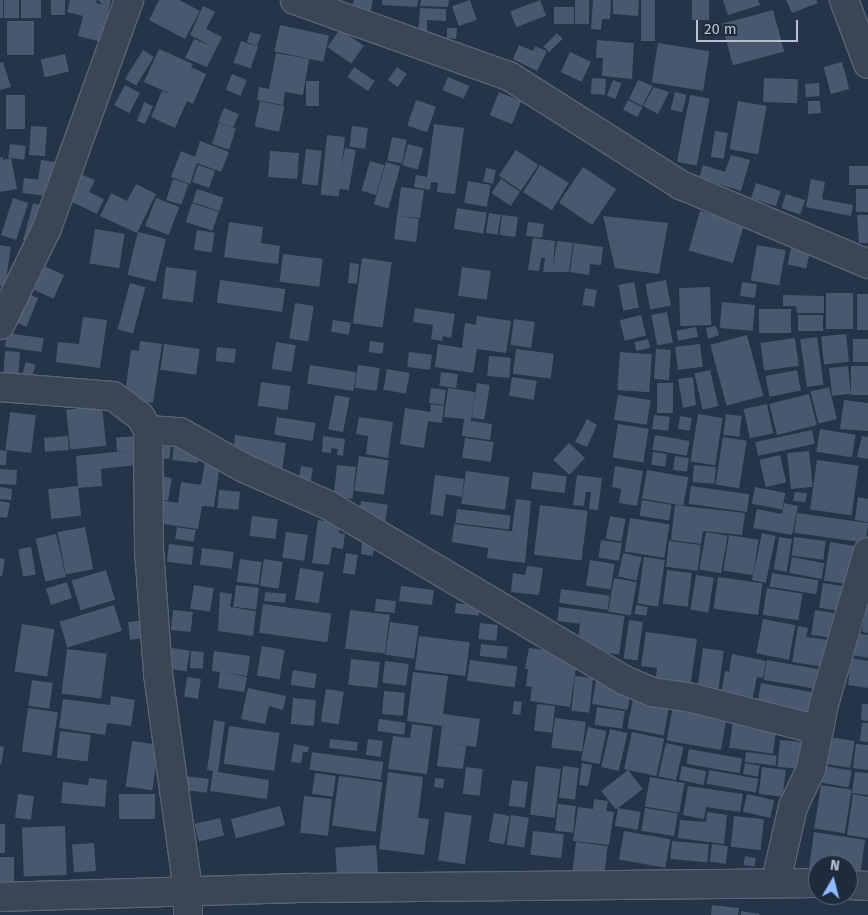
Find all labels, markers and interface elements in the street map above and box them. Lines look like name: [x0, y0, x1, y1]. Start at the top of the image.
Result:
scale bar: [698, 10, 800, 42]
text: 20 m: [704, 20, 737, 38]
north arrow: [808, 855, 858, 905]
text: N: [829, 857, 841, 875]

